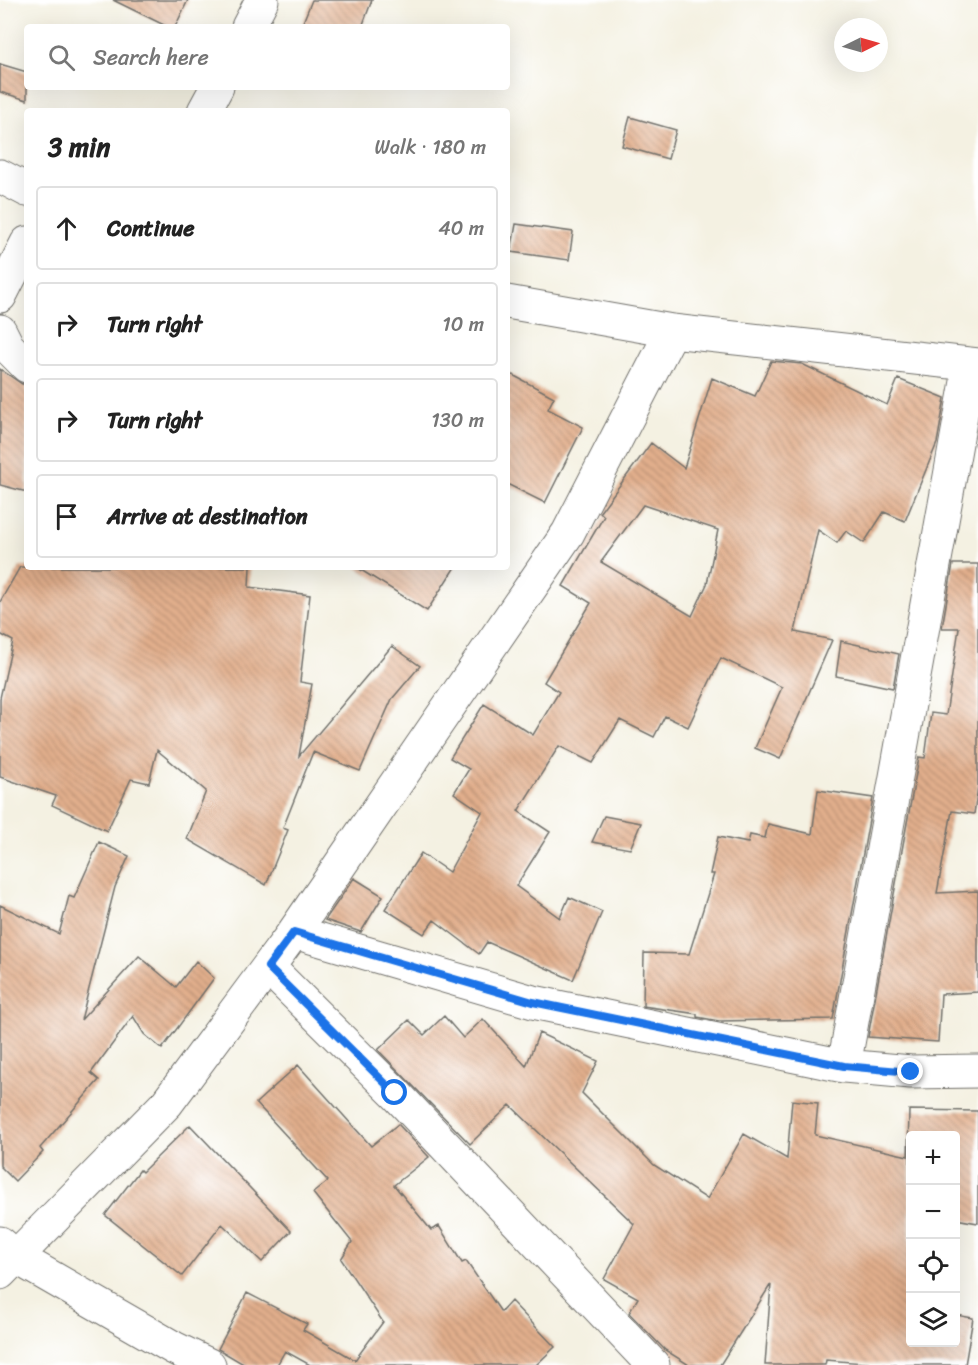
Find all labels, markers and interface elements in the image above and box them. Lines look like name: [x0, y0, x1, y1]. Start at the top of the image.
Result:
north arrow: [834, 18, 888, 72]
search box: [24, 24, 510, 90]
text: Search here: [93, 38, 209, 77]
icon: search: [45, 41, 78, 74]
text: 3 min: [48, 124, 110, 170]
text: Walk · 180 m: [375, 130, 486, 165]
text: Continue: [107, 209, 195, 248]
text: 40 m: [438, 211, 484, 246]
icon: ahead: [50, 212, 83, 245]
text: Turn right: [107, 305, 202, 344]
text: 10 m: [442, 307, 484, 342]
icon: right: [50, 308, 83, 341]
text: Turn right: [107, 401, 202, 440]
text: 130 m: [431, 403, 484, 438]
icon: right: [50, 404, 83, 437]
text: Arrive at destination: [107, 497, 308, 536]
icon: arrive: [50, 500, 83, 533]
route end: [897, 1058, 923, 1084]
route start: [381, 1079, 407, 1105]
map controls: [906, 1131, 960, 1347]
button: +: [906, 1131, 960, 1185]
button: −: [906, 1185, 960, 1239]
button: locate: [906, 1239, 960, 1293]
button: layers: [906, 1293, 960, 1347]

